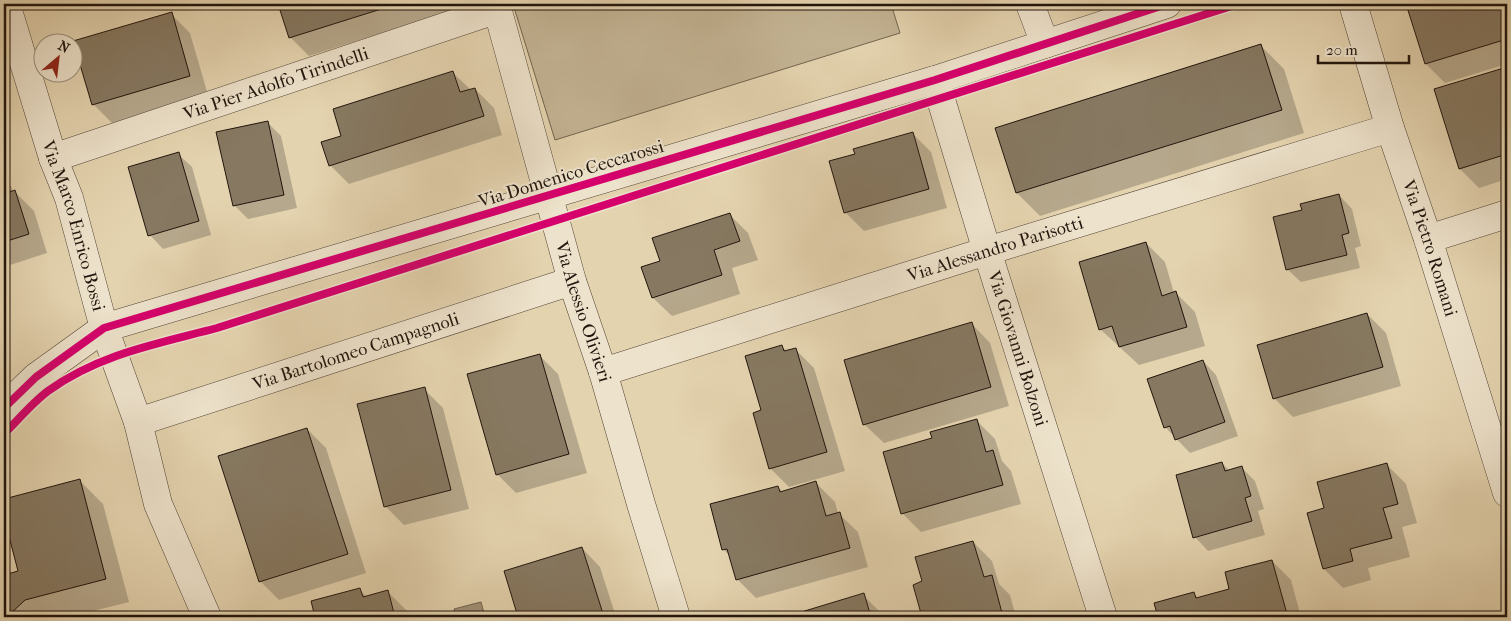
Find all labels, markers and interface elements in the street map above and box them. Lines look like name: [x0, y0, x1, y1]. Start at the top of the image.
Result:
north arrow: [32, 32, 82, 82]
scale bar: [1318, 32, 1410, 64]
text: N: [55, 37, 73, 57]
text: 20 m: [1326, 41, 1358, 59]
street label: Via Pier Adolfo Tirindelli: [179, 42, 372, 124]
street label: Via Domenico Ceccarossi: [475, 136, 667, 213]
street label: Via Marco Enrico Bossi: [38, 137, 110, 314]
street label: Via Pietro Romani: [1398, 176, 1462, 319]
street label: Via Alessandro Parisotti: [904, 212, 1086, 286]
street label: Via Alessio Olivieri: [551, 238, 616, 385]
street label: Via Giovanni Bolzoni: [983, 267, 1053, 429]
street label: Via Bartolomeo Campagnoli: [249, 308, 462, 395]

